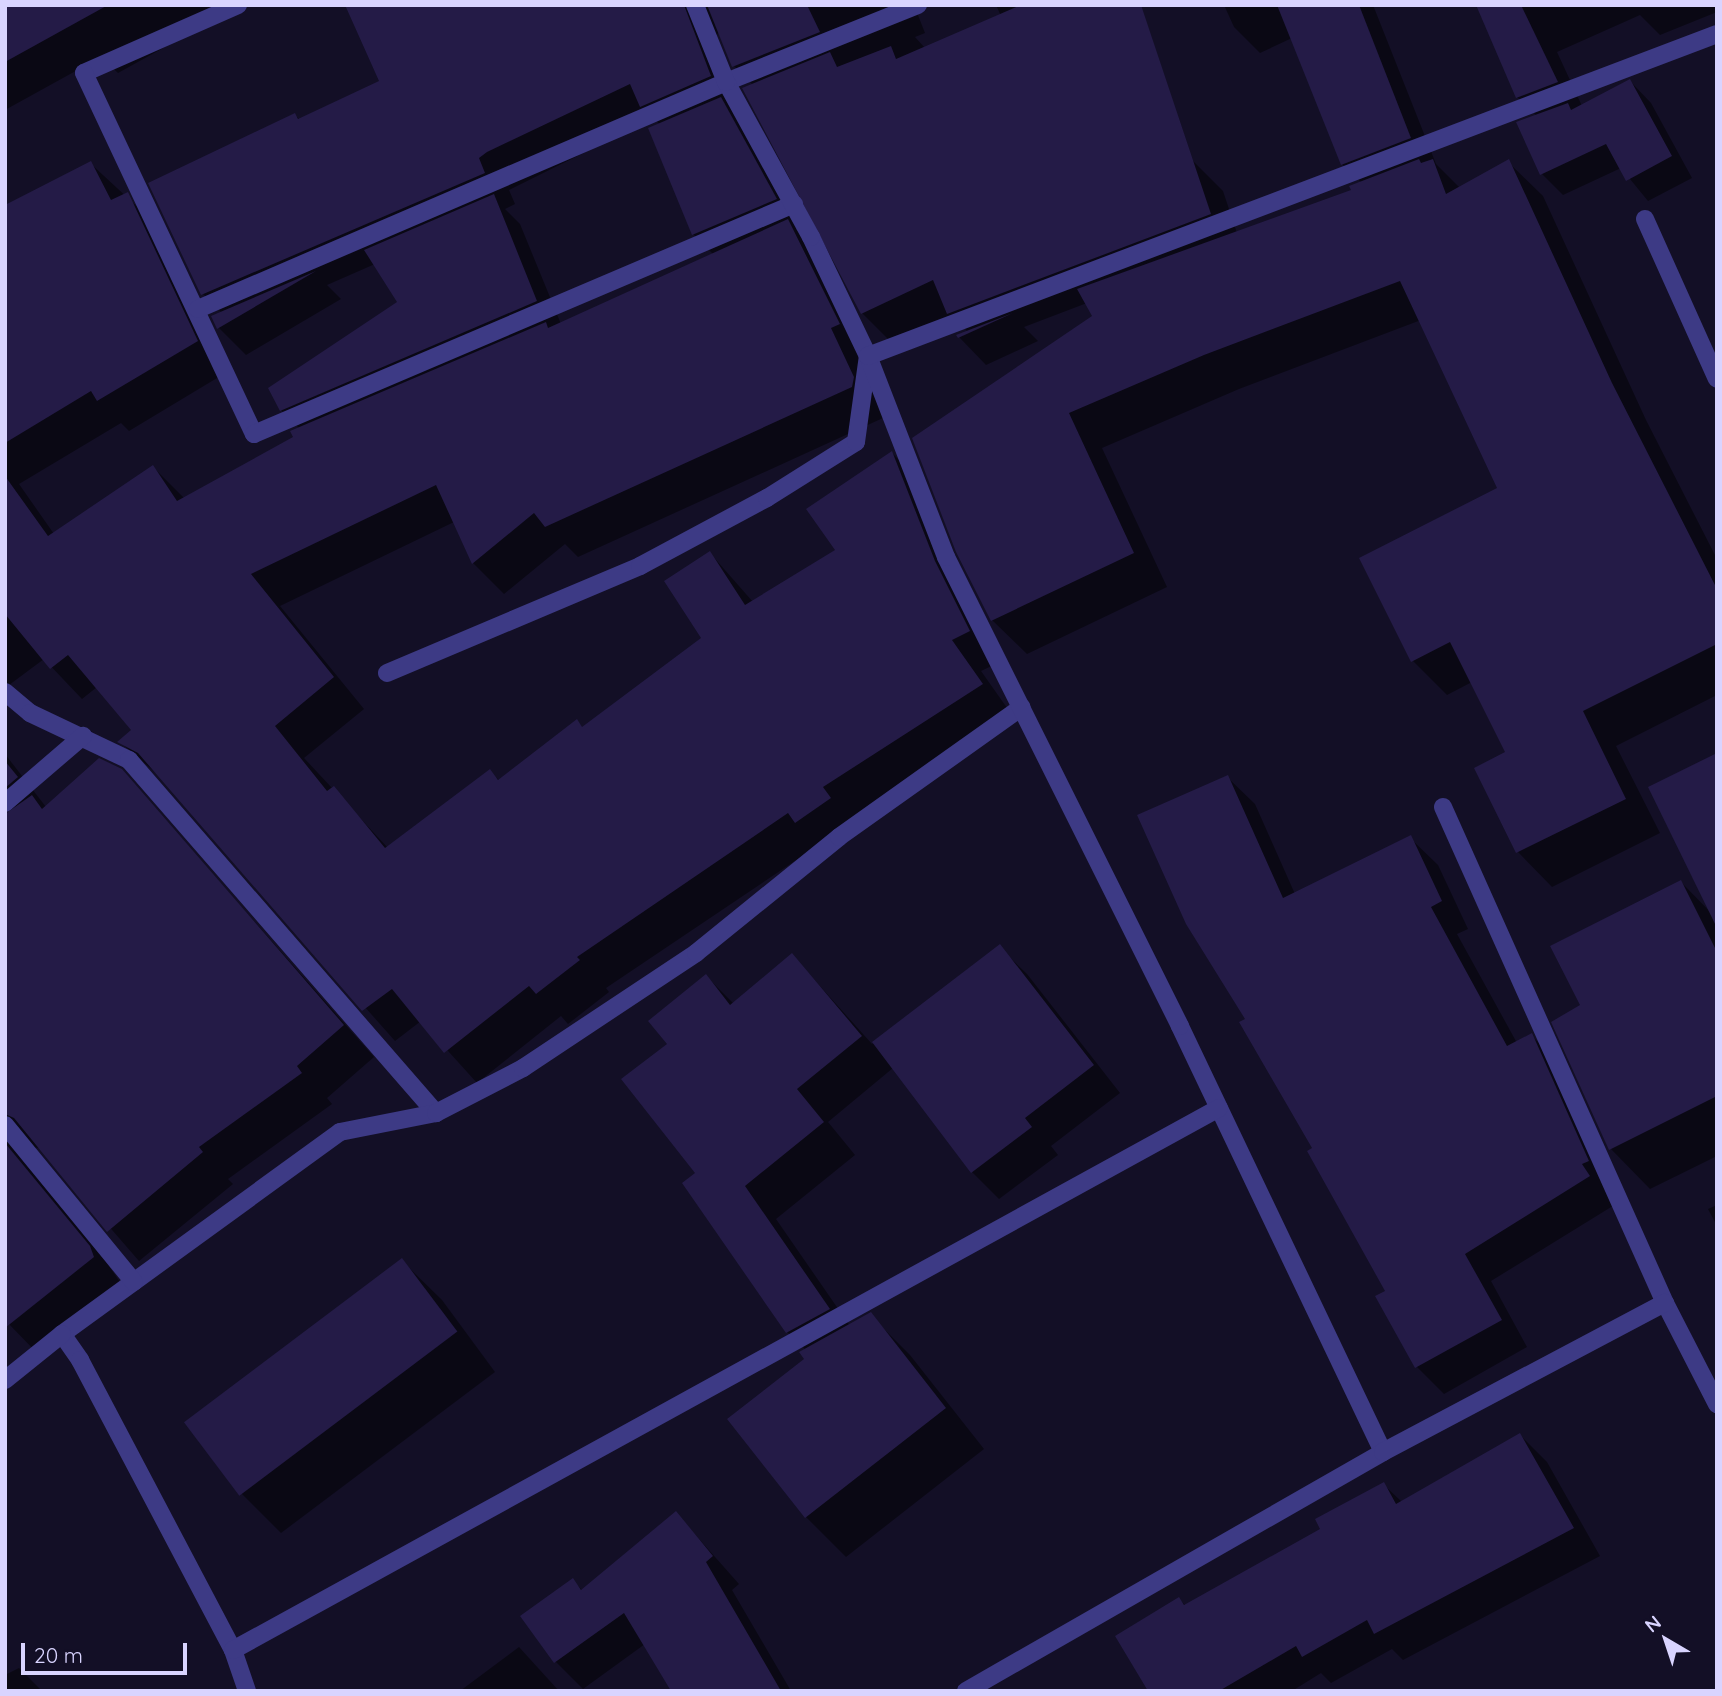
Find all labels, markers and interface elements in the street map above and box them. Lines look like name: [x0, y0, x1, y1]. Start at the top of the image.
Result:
north arrow: [1631, 1605, 1701, 1675]
text: N: [1640, 1610, 1666, 1637]
scale bar: [24, 1630, 191, 1674]
text: 20 m: [34, 1642, 83, 1668]

